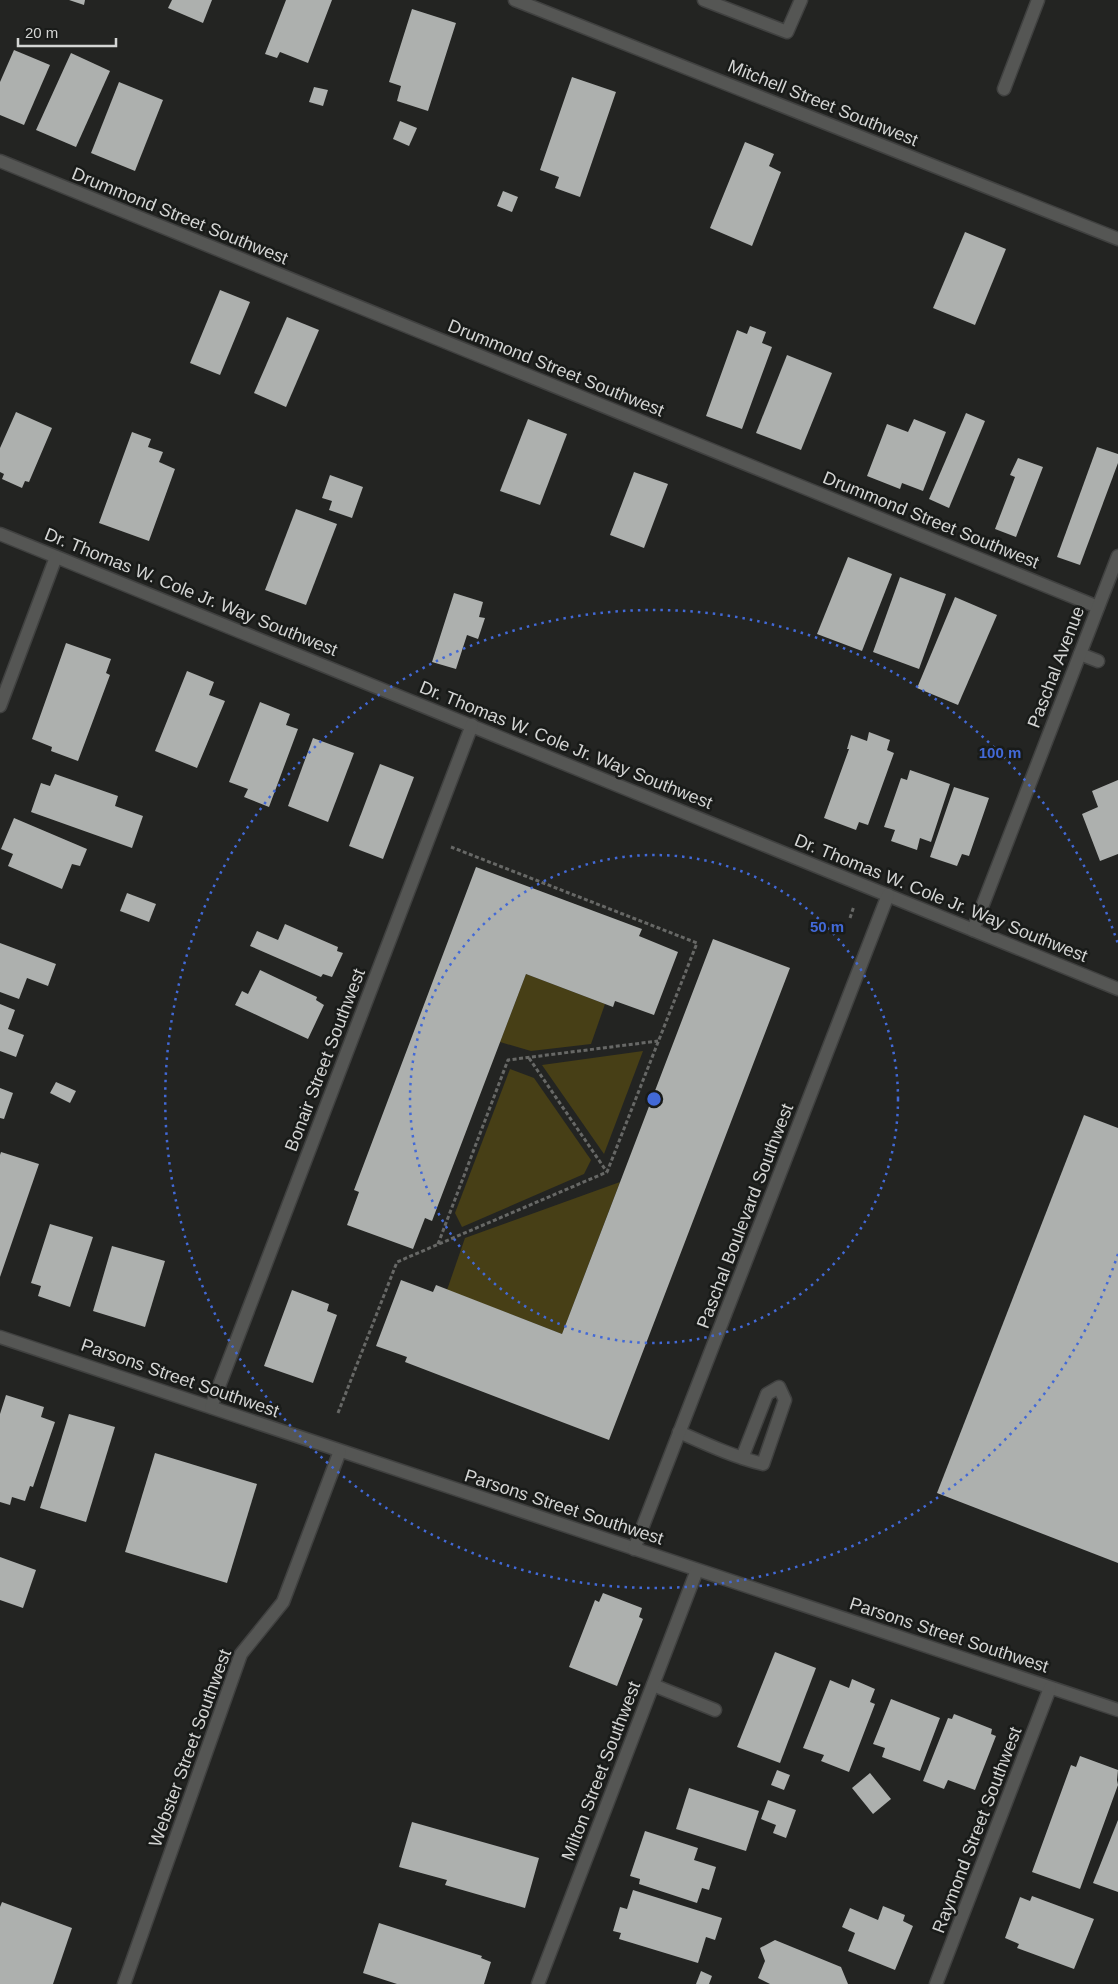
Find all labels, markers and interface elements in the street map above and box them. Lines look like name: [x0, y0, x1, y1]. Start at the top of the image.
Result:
scale bar: [18, 15, 115, 47]
text: 20 m: [25, 24, 58, 41]
street label: Mitchell Street Southwest: [725, 56, 921, 150]
street label: Drummond Street Southwest: [69, 163, 291, 269]
street label: Drummond Street Southwest: [445, 315, 667, 421]
street label: Drummond Street Southwest: [820, 467, 1042, 573]
street label: Dr. Thomas W. Cole Jr. Way Southwest: [42, 524, 340, 660]
street label: Paschal Avenue: [1024, 603, 1088, 731]
street label: Dr. Thomas W. Cole Jr. Way Southwest: [417, 677, 715, 813]
text: 100 m: [979, 744, 1021, 761]
street label: Dr. Thomas W. Cole Jr. Way Southwest: [792, 830, 1090, 966]
text: 50 m: [810, 918, 844, 935]
street label: Bonair Street Southwest: [281, 966, 369, 1154]
centre of rings: [645, 1090, 663, 1108]
street label: Paschal Boulevard Southwest: [693, 1101, 797, 1331]
street label: Parsons Street Southwest: [78, 1335, 282, 1421]
street label: Parsons Street Southwest: [462, 1465, 666, 1549]
street label: Parsons Street Southwest: [847, 1593, 1051, 1677]
street label: Webster Street Southwest: [145, 1646, 235, 1850]
street label: Milton Street Southwest: [558, 1679, 644, 1863]
street label: Raymond Street Southwest: [928, 1724, 1026, 1936]

